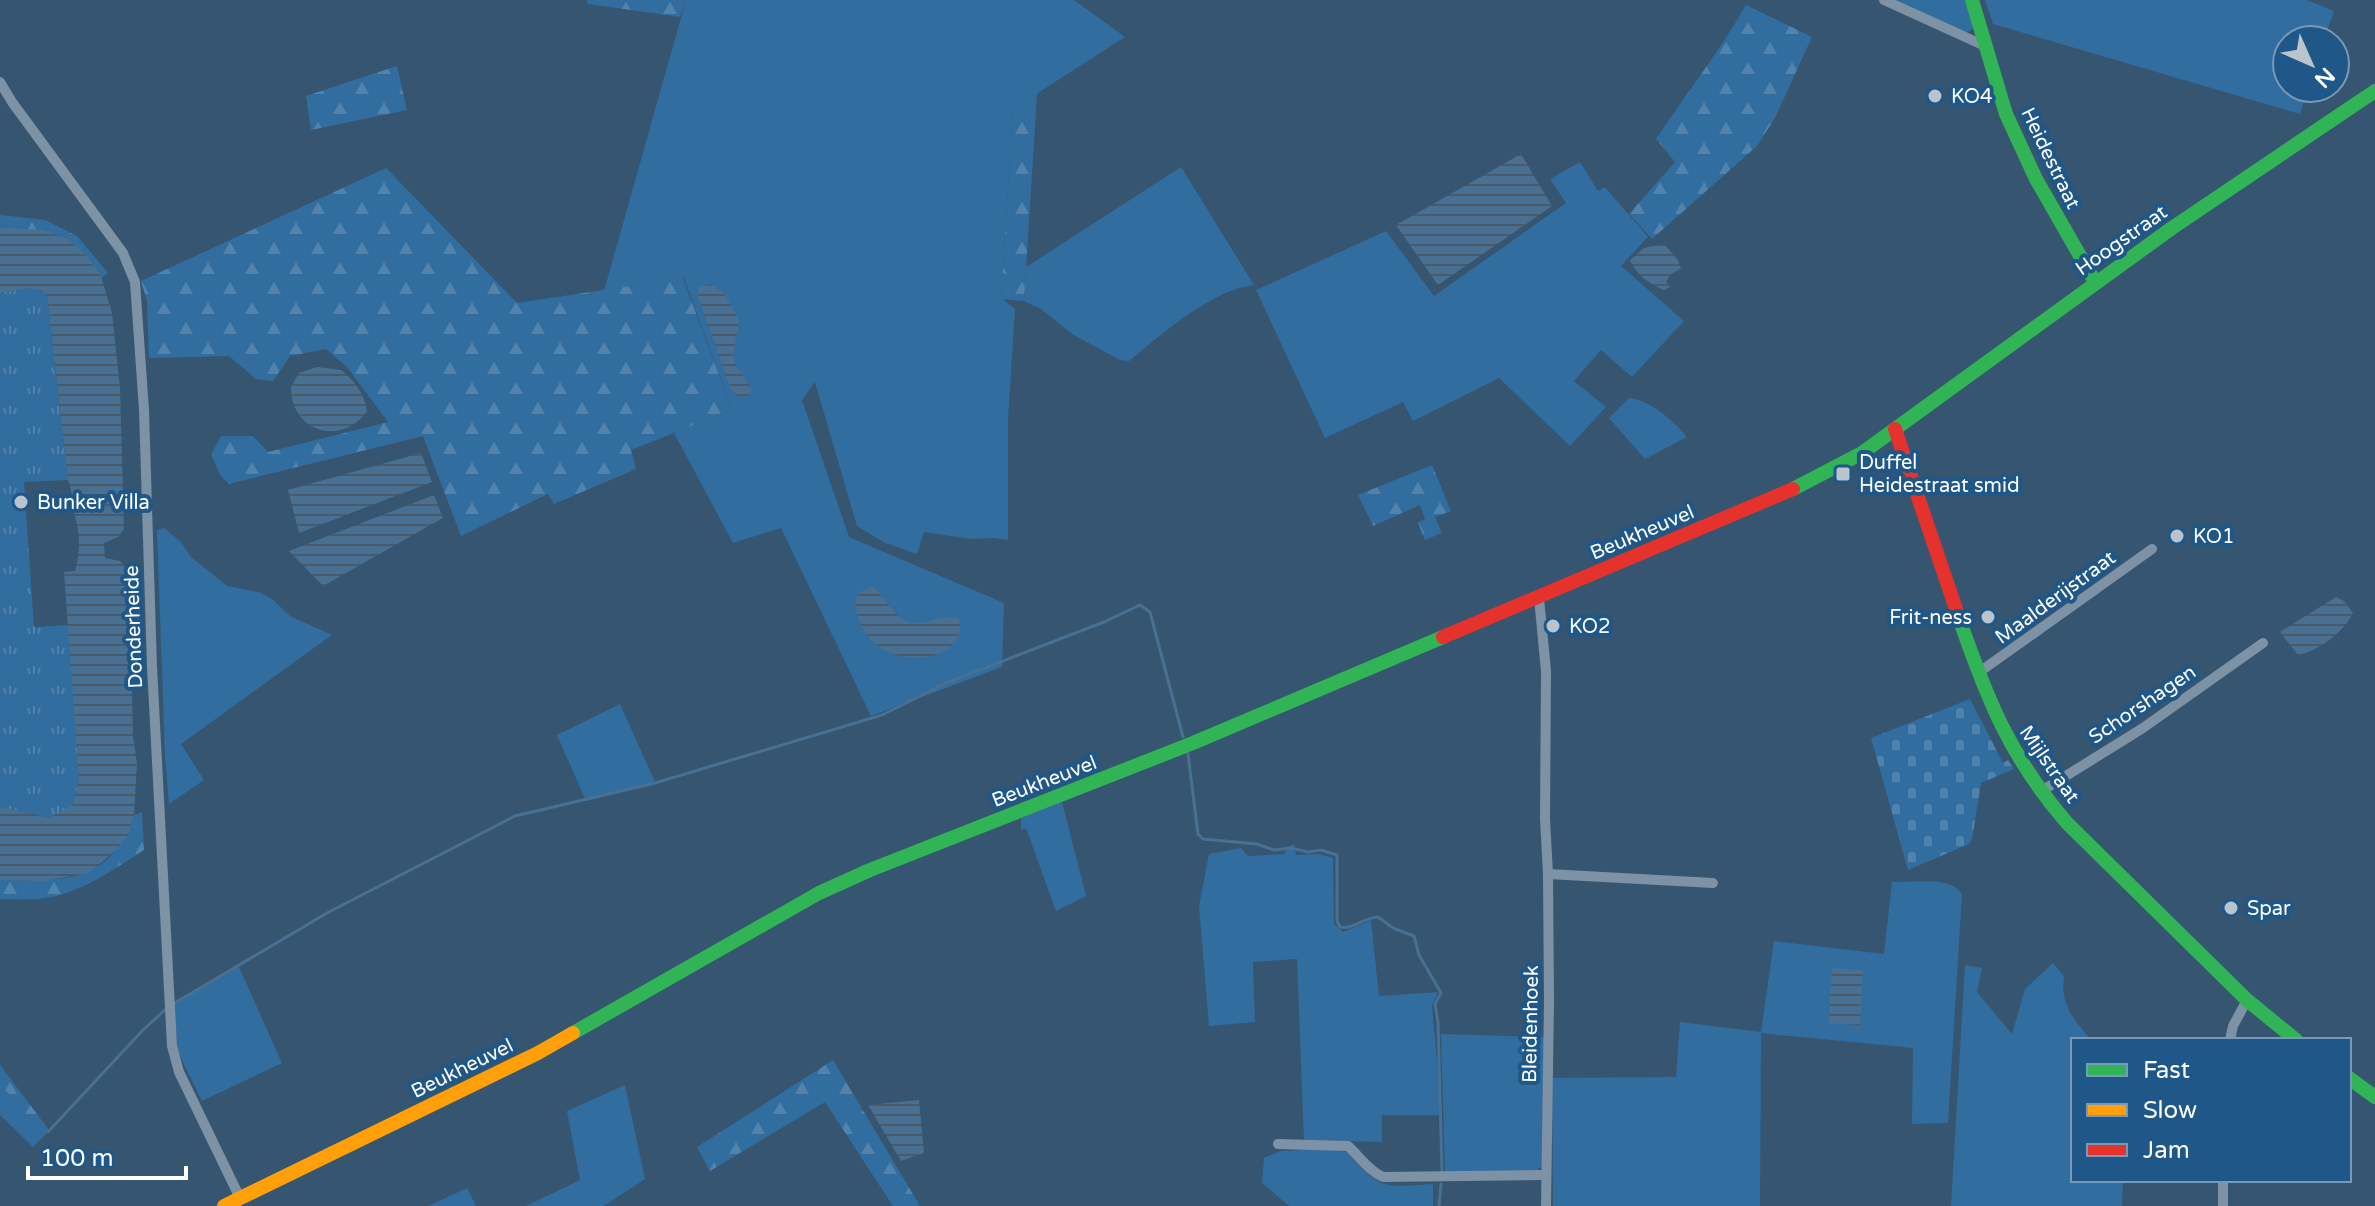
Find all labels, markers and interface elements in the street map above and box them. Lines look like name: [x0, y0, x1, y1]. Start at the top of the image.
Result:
north arrow: [2271, 24, 2351, 104]
text: N: [2309, 62, 2340, 93]
place label: KO4: [1951, 85, 1993, 109]
marker: KO4: [1926, 87, 1944, 105]
street label: Heidestraat: [2015, 104, 2085, 213]
street label: Hoogstraat: [2071, 200, 2172, 281]
place label: Duffel Heidestraat smid: [1859, 451, 2020, 498]
marker: Duffel Heidestraat smid: [1834, 465, 1852, 483]
place label: Bunker Villa: [37, 491, 150, 515]
marker: Bunker Villa: [12, 493, 30, 511]
street label: Beukheuvel: [1587, 500, 1698, 566]
place label: KO1: [2193, 525, 2235, 549]
marker: KO1: [2168, 527, 2186, 545]
street label: Maalderijstraat: [1991, 546, 2121, 650]
street label: Donderheide: [120, 565, 148, 689]
place label: Frit-ness: [1889, 606, 1972, 630]
marker: Frit-ness: [1979, 608, 1997, 626]
place label: KO2: [1569, 615, 1611, 639]
marker: KO2: [1544, 617, 1562, 635]
street label: Schorshagen: [2084, 660, 2201, 749]
street label: Mijlstraat: [2014, 721, 2085, 808]
street label: Beukheuvel: [988, 751, 1100, 813]
place label: Spar: [2247, 897, 2291, 921]
marker: Spar: [2222, 899, 2240, 917]
street label: Bleidenhoek: [1518, 965, 1544, 1083]
street label: Beukheuvel: [407, 1034, 517, 1104]
legend: [2071, 1038, 2351, 1182]
text: Fast: [2143, 1056, 2190, 1085]
text: Slow: [2143, 1096, 2197, 1125]
scale bar: [28, 1130, 186, 1180]
text: Jam: [2143, 1136, 2190, 1165]
text: 100 m: [40, 1144, 114, 1173]

